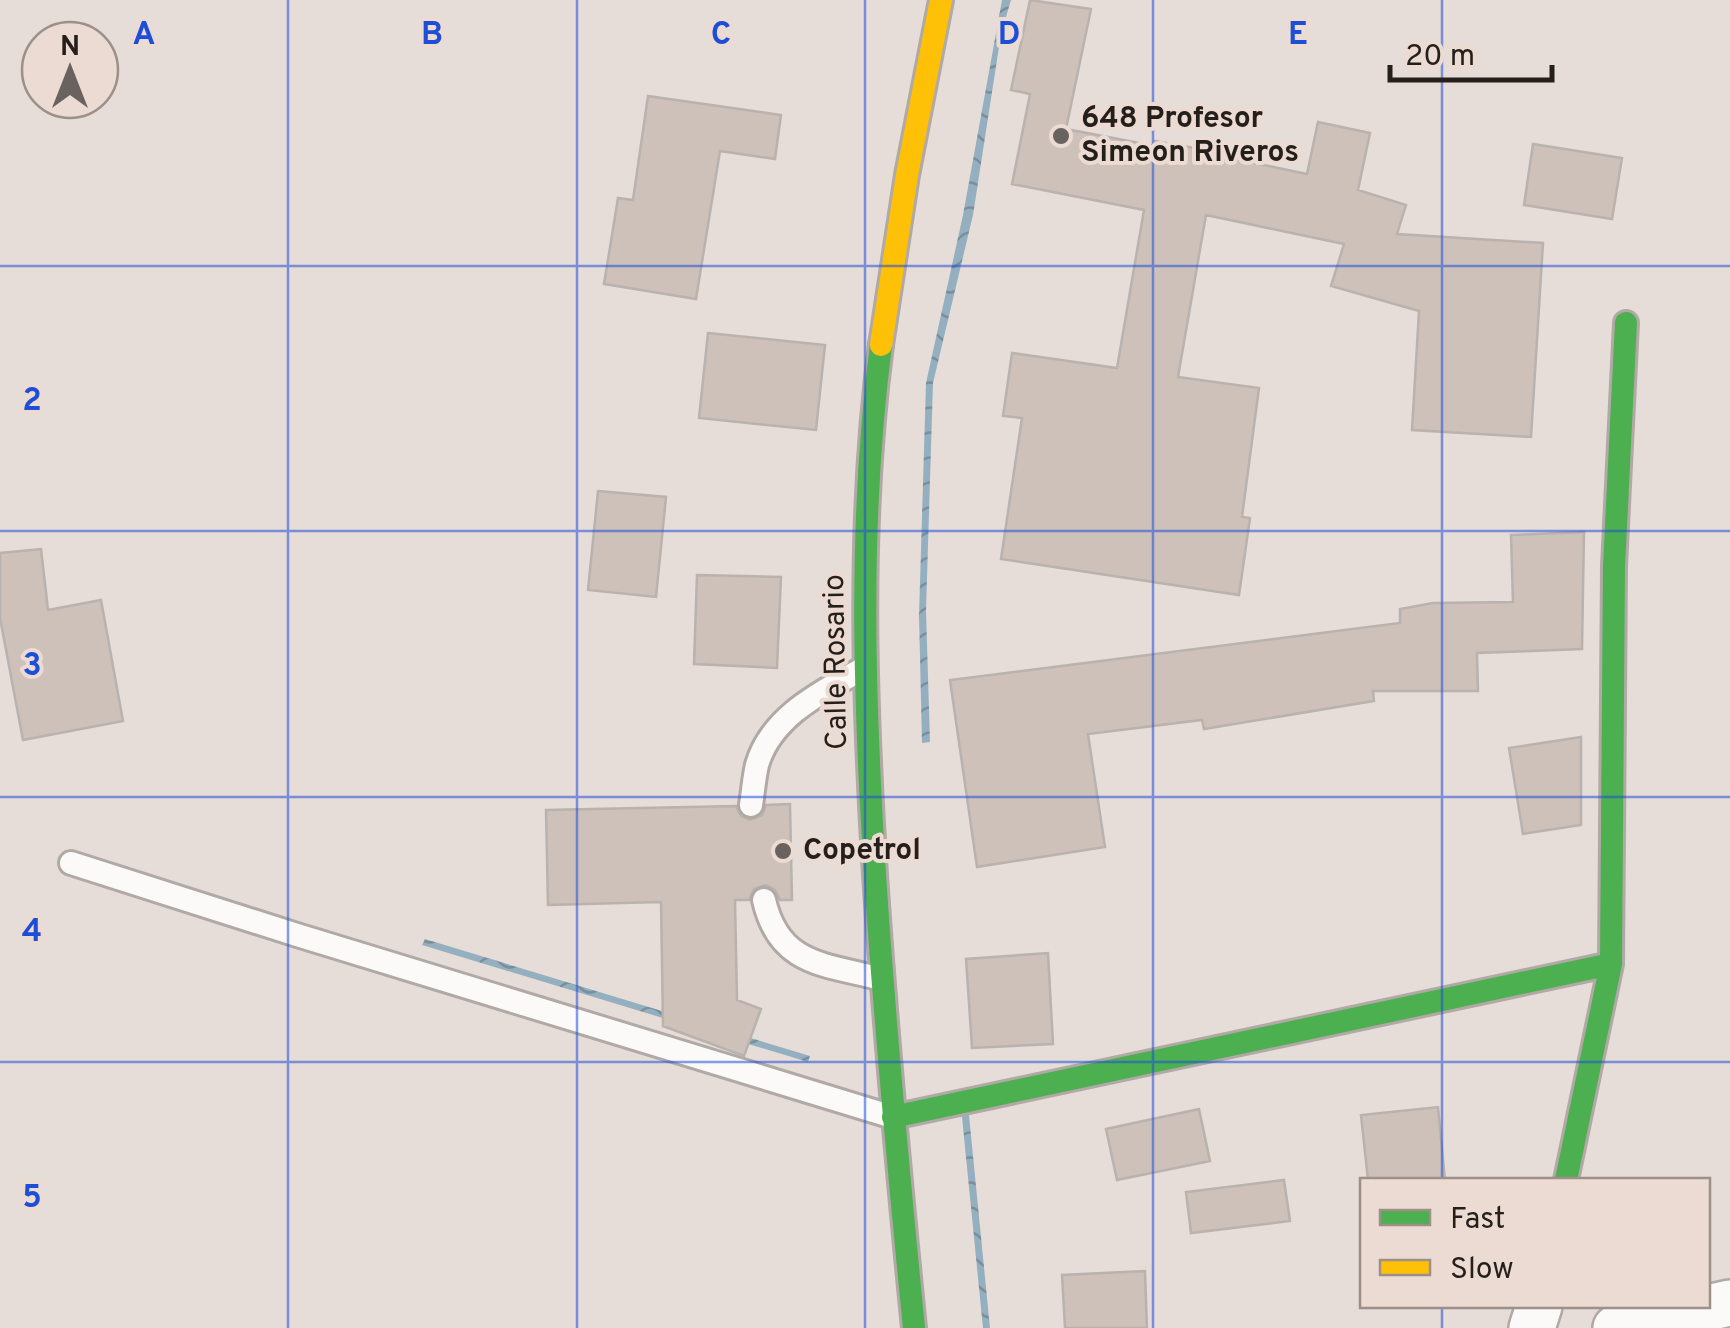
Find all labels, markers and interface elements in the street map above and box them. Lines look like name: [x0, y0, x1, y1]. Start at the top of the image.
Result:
text: A: [133, 16, 155, 56]
text: B: [421, 16, 443, 56]
text: C: [711, 16, 731, 56]
text: D: [998, 16, 1020, 56]
text: E: [1288, 16, 1308, 56]
north arrow: [20, 20, 120, 120]
scale bar: [1390, 20, 1552, 82]
text: N: [60, 30, 80, 66]
text: 20 m: [1405, 39, 1475, 76]
place label: 648 Profesor Simeon Riveros: [1081, 101, 1299, 172]
marker: 648 Profesor Simeon Riveros: [1050, 125, 1072, 147]
text: 2: [22, 382, 42, 422]
street label: Calle Rosario: [817, 574, 857, 750]
text: 3: [22, 647, 42, 687]
place label: Copetrol: [803, 833, 921, 870]
marker: Copetrol: [772, 840, 794, 862]
text: 4: [22, 913, 42, 953]
legend: [1360, 1178, 1710, 1308]
text: 5: [22, 1179, 42, 1219]
text: Fast: [1450, 1202, 1505, 1239]
text: Slow: [1450, 1252, 1514, 1289]

